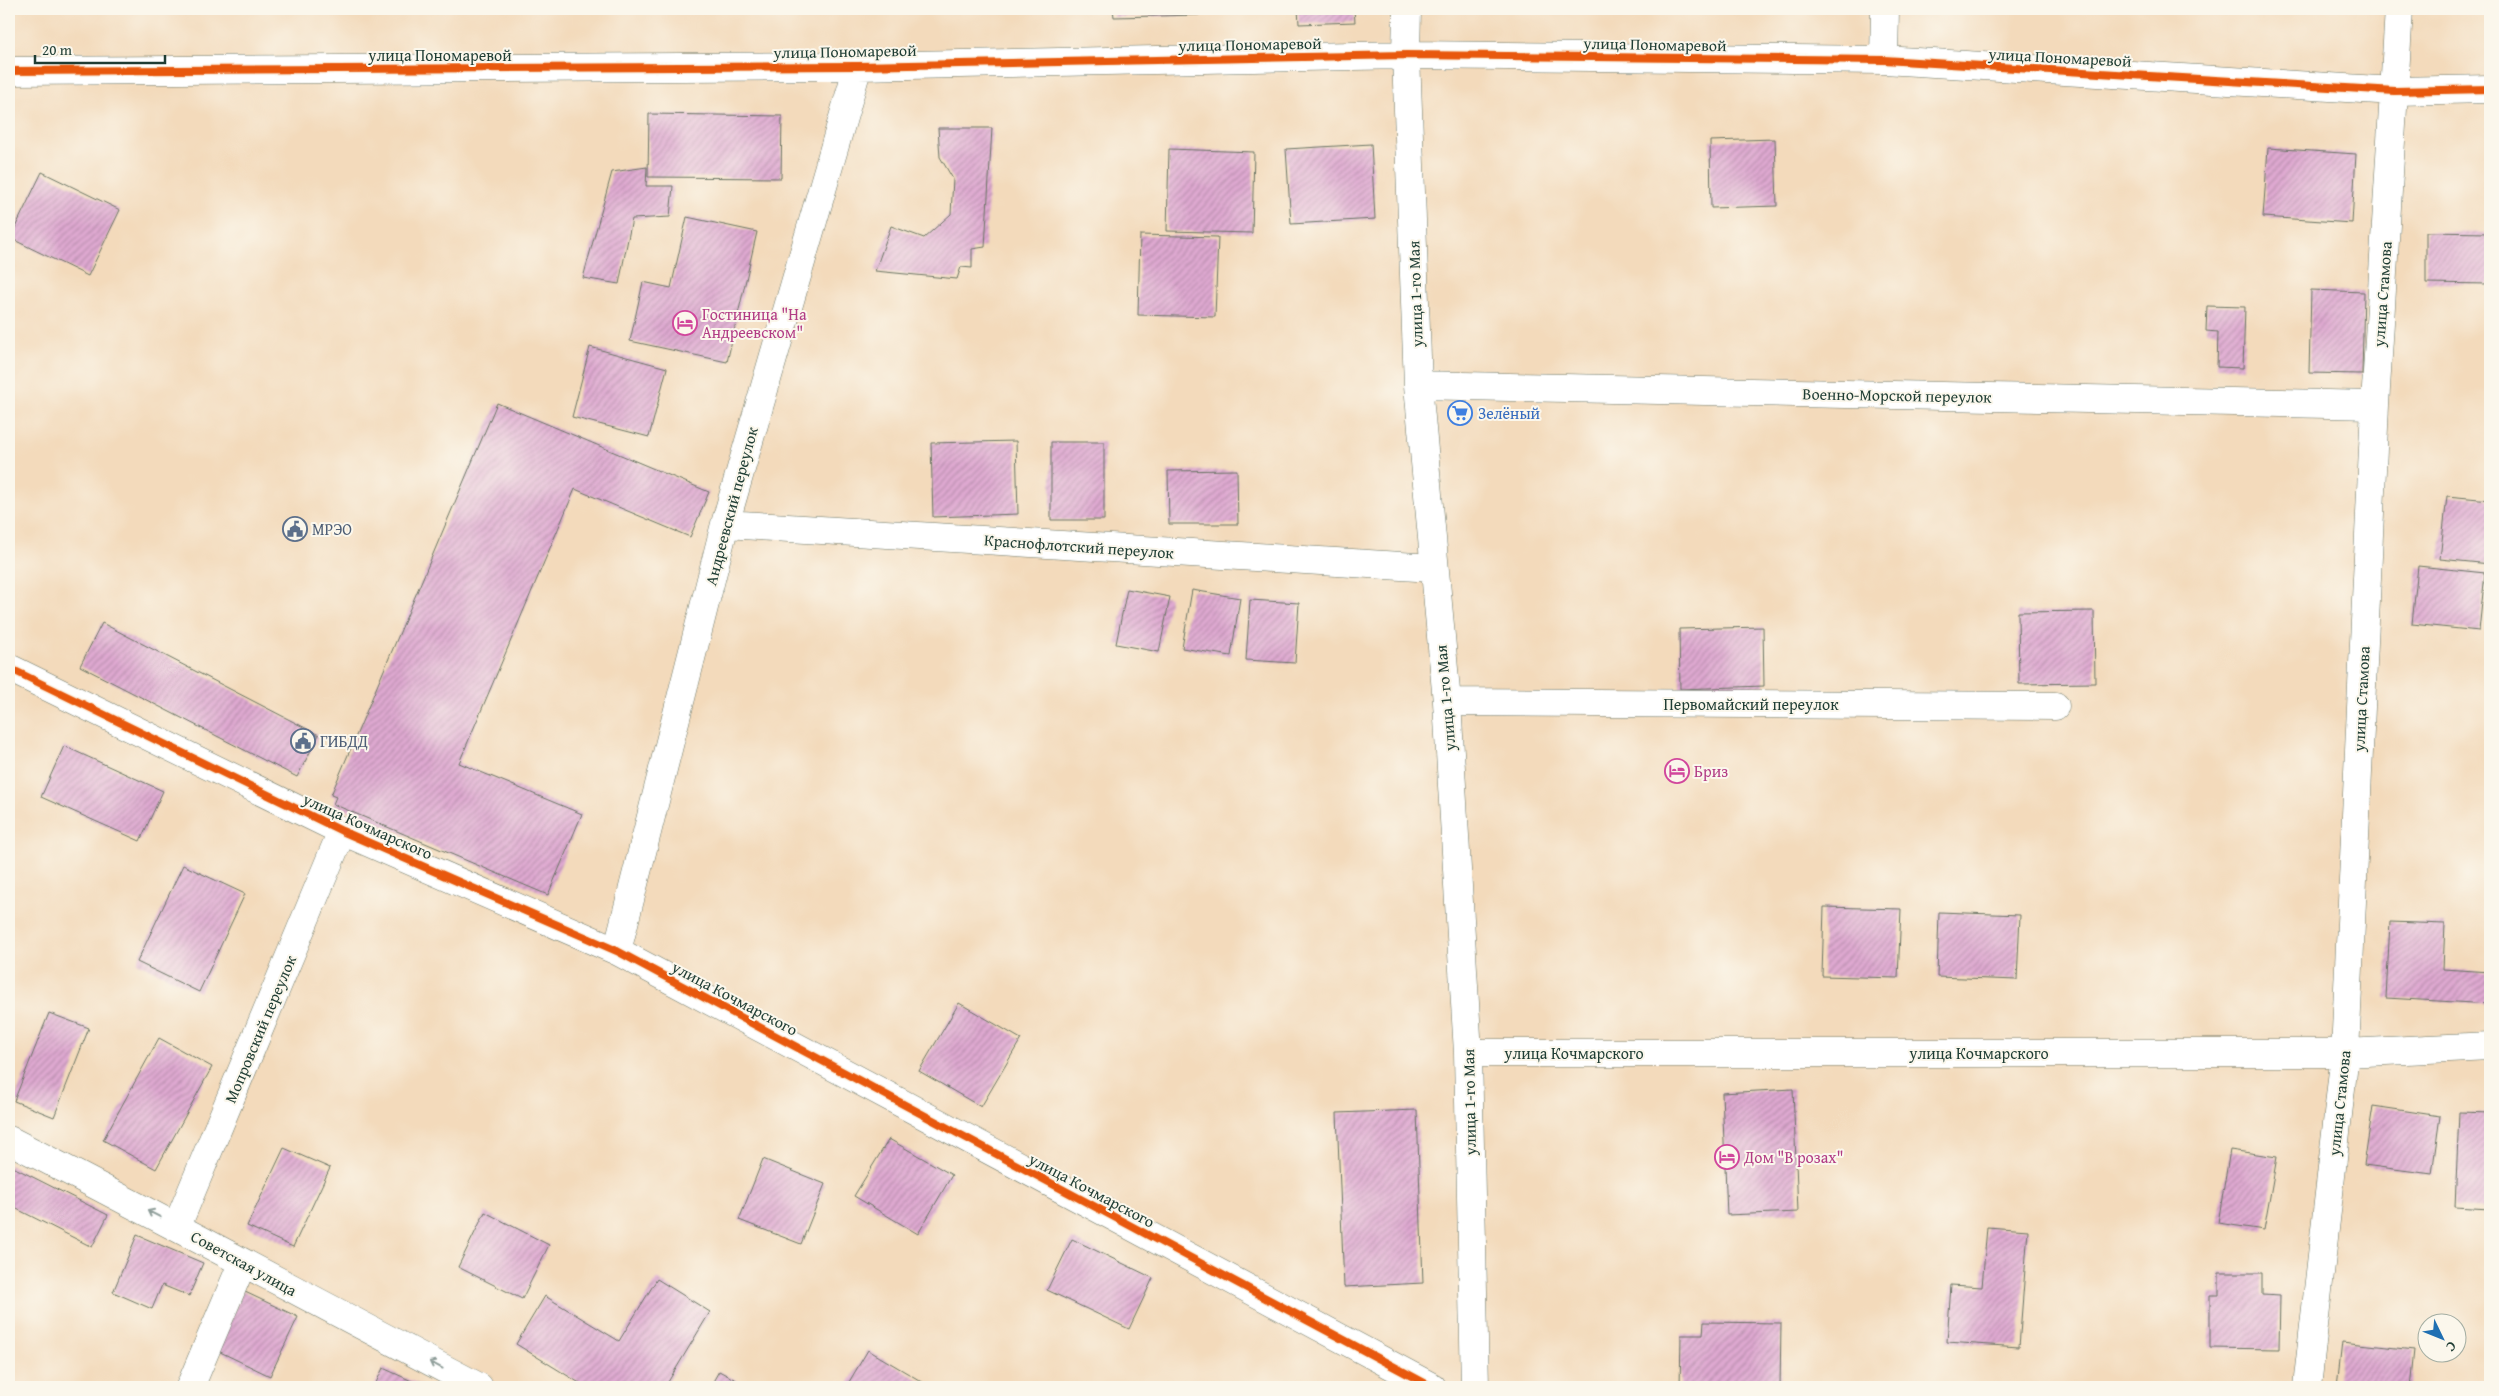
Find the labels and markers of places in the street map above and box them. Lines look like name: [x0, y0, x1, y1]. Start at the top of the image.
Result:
place label: Гостиница "На Андреевском": [702, 302, 807, 344]
hotel icon: Гостиница "На Андреевском": [672, 310, 698, 336]
supermarket icon: Зелёный: [1447, 400, 1473, 426]
place label: Зелёный: [1478, 401, 1541, 425]
public building icon: МРЭО: [282, 516, 308, 542]
place label: МРЭО: [312, 517, 352, 541]
public building icon: ГИБДД: [290, 728, 316, 754]
place label: ГИБДД: [320, 729, 368, 753]
hotel icon: Бриз: [1664, 758, 1690, 784]
place label: Бриз: [1694, 759, 1728, 783]
hotel icon: Дом "В розах": [1714, 1144, 1740, 1170]
place label: Дом "В розах": [1743, 1145, 1844, 1169]

